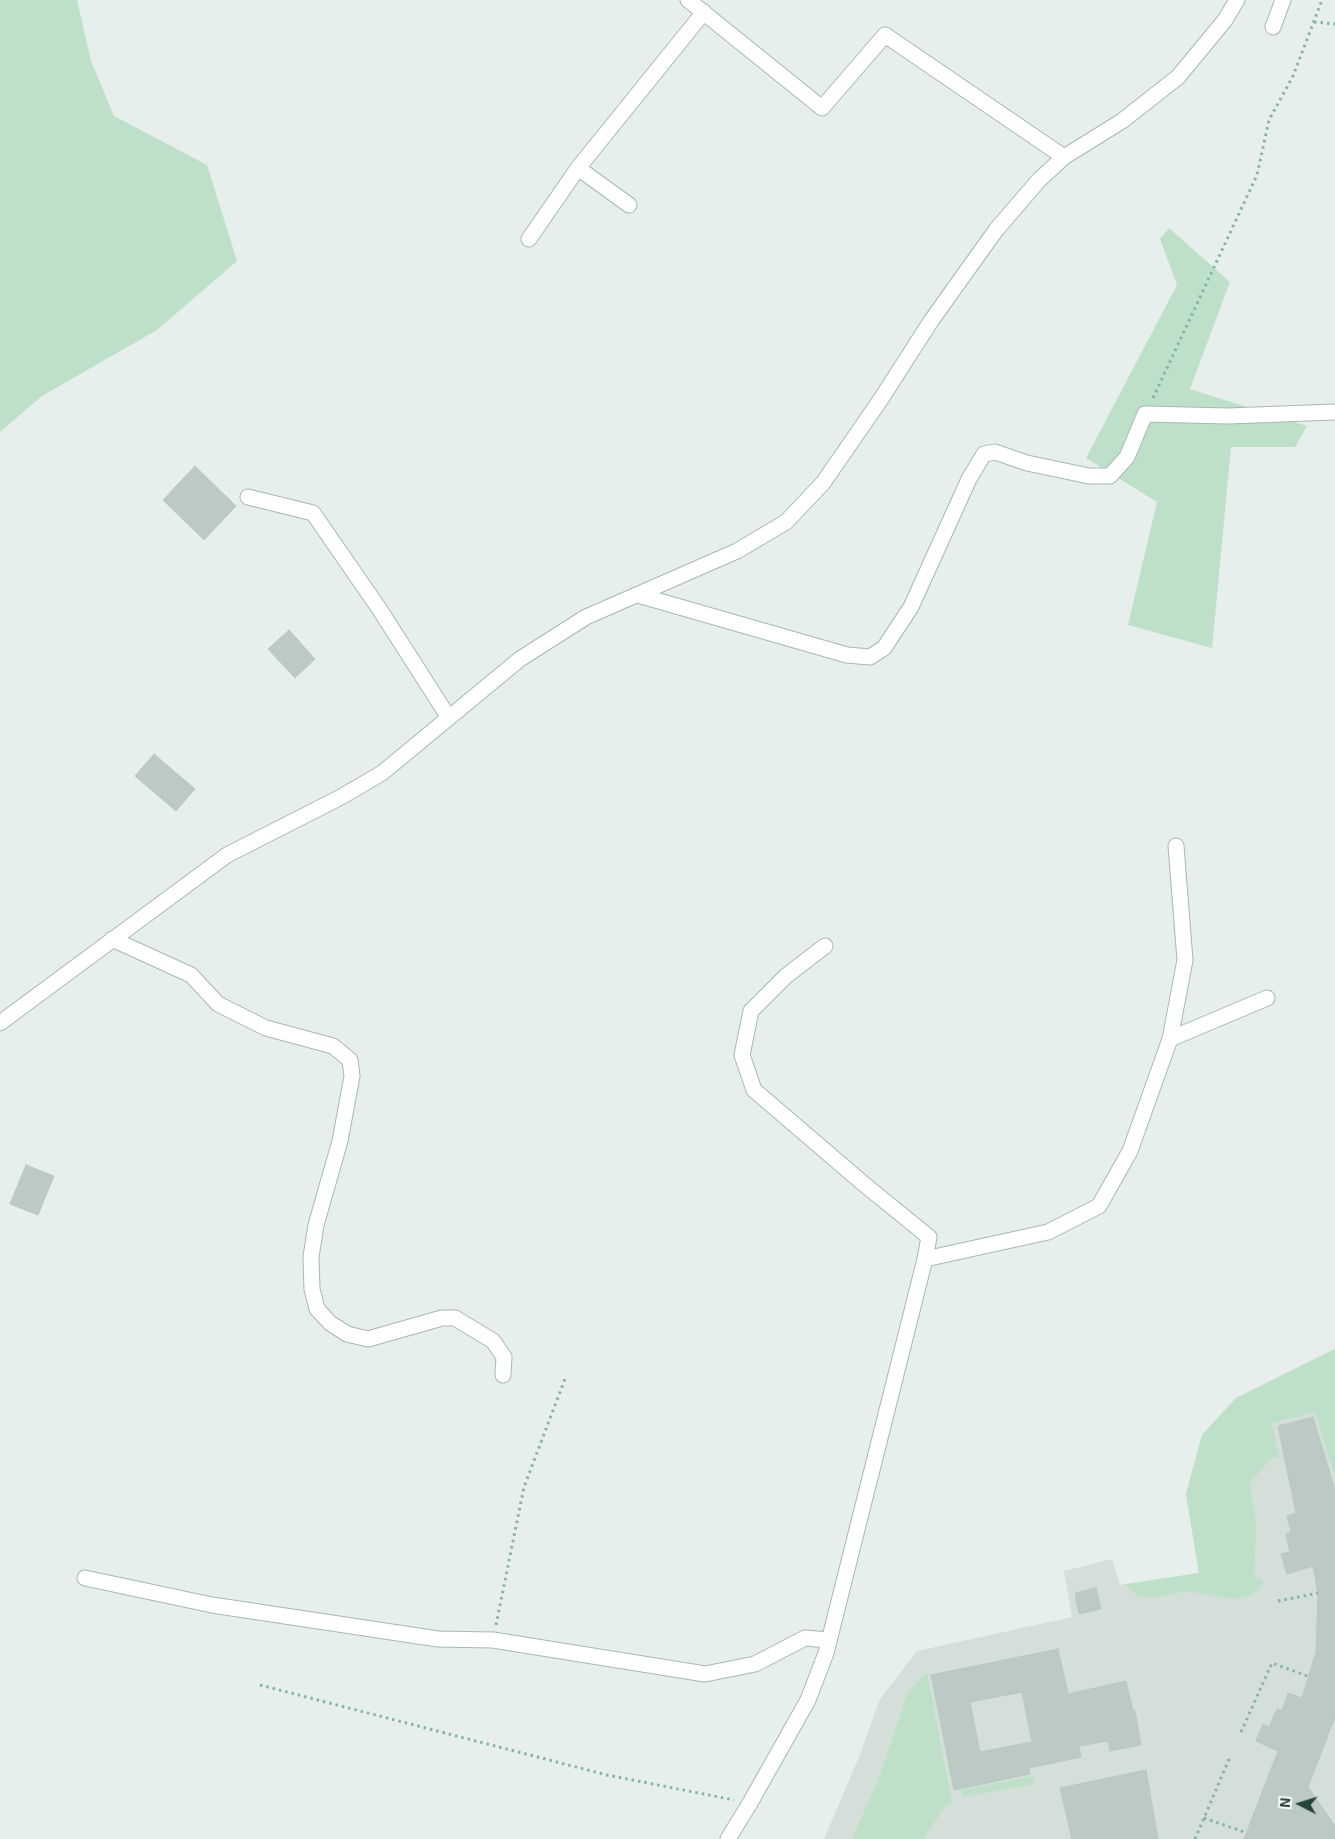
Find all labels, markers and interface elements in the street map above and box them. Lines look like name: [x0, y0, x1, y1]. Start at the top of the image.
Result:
north arrow: [1275, 1779, 1325, 1829]
text: N: [1276, 1797, 1293, 1808]

